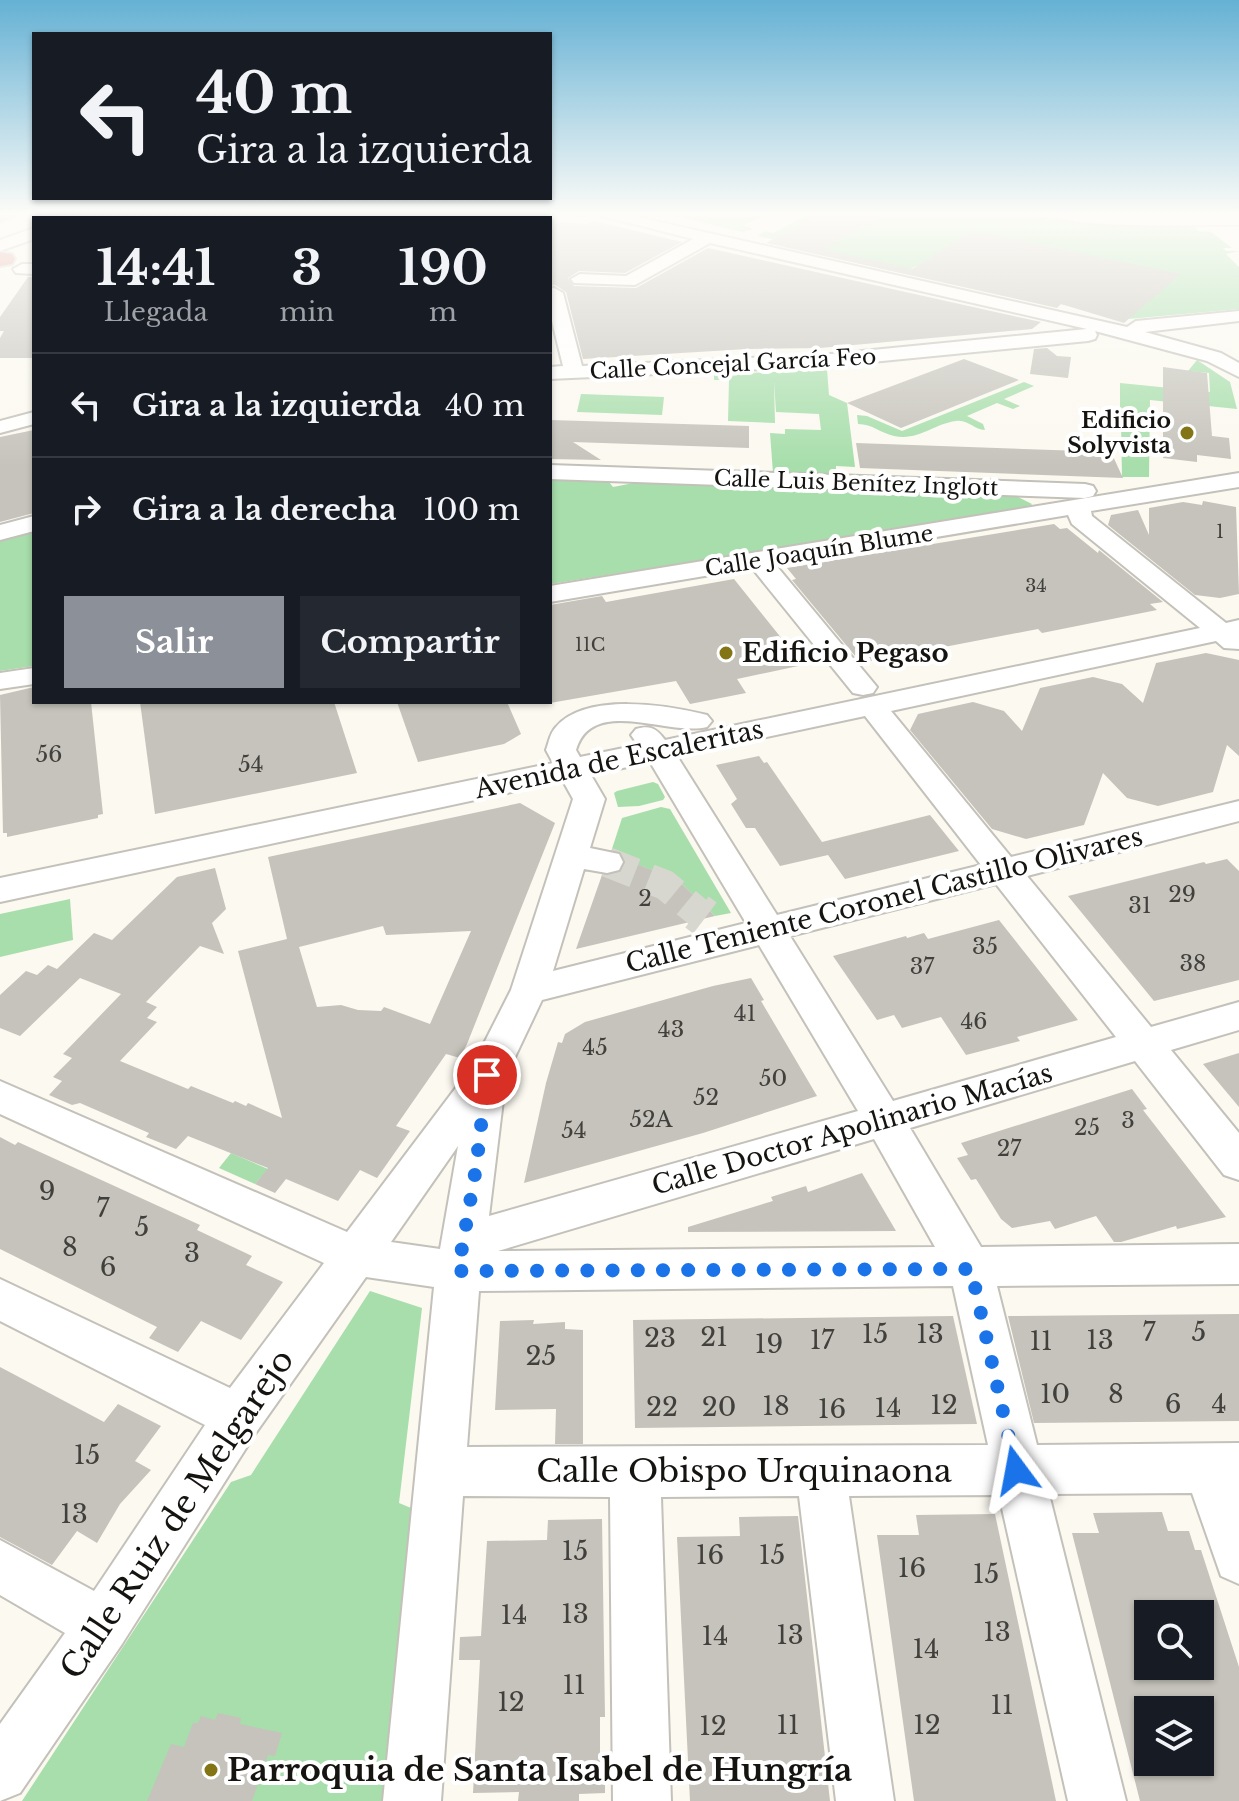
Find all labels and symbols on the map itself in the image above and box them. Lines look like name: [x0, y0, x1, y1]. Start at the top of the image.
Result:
street label: Calle Concejal García Feo: [589, 343, 877, 385]
place label: Edificio Solyvista: [1067, 407, 1171, 459]
marker: Edificio Solyvista: [1178, 424, 1196, 442]
street label: Calle Luis Benítez Inglott: [713, 465, 999, 501]
street label: Calle Joaquín Blume: [703, 520, 935, 582]
house number: 1: [1216, 521, 1224, 543]
house number: 34: [1025, 575, 1047, 597]
house number: 11C: [575, 634, 605, 656]
place label: Edificio Pegaso: [742, 637, 949, 669]
marker: Edificio Pegaso: [717, 644, 735, 662]
street label: Avenida de Escaleritas: [471, 713, 766, 805]
house number: 56: [36, 741, 62, 768]
house number: 54: [238, 751, 264, 778]
street label: Calle Teniente Coronel Castillo Olivares: [622, 820, 1146, 980]
house number: 29: [1168, 881, 1196, 908]
house number: 2: [638, 885, 652, 912]
house number: 31: [1128, 892, 1152, 919]
house number: 35: [972, 933, 998, 960]
house number: 38: [1180, 950, 1206, 977]
house number: 37: [910, 953, 935, 980]
house number: 41: [734, 1000, 756, 1027]
house number: 46: [960, 1008, 988, 1035]
house number: 43: [658, 1016, 684, 1043]
house number: 45: [582, 1034, 608, 1061]
pin: [453, 1041, 521, 1109]
street label: Calle Doctor Apolinario Macías: [648, 1056, 1056, 1202]
house number: 50: [759, 1065, 787, 1092]
house number: 52: [693, 1084, 719, 1111]
house number: 52A: [629, 1106, 674, 1133]
house number: 3: [1121, 1107, 1135, 1134]
house number: 25: [1074, 1114, 1100, 1141]
house number: 54: [561, 1117, 587, 1144]
house number: 27: [997, 1135, 1022, 1162]
house number: 9: [39, 1175, 55, 1207]
house number: 7: [96, 1192, 110, 1224]
house number: 5: [135, 1211, 149, 1243]
house number: 8: [62, 1231, 78, 1263]
house number: 3: [184, 1237, 200, 1269]
house number: 6: [100, 1251, 116, 1283]
house number: 7: [1142, 1316, 1156, 1348]
house number: 5: [1192, 1316, 1206, 1348]
house number: 15: [862, 1318, 888, 1350]
house number: 13: [916, 1318, 944, 1350]
house number: 21: [700, 1321, 728, 1353]
house number: 23: [644, 1322, 676, 1354]
house number: 17: [810, 1324, 835, 1356]
house number: 13: [1086, 1324, 1114, 1356]
house number: 11: [1029, 1325, 1053, 1357]
house number: 19: [755, 1328, 783, 1360]
house number: 25: [526, 1340, 556, 1372]
street label: Calle Ruiz de Melgarejo: [52, 1342, 302, 1686]
house number: 10: [1040, 1378, 1070, 1410]
house number: 8: [1108, 1378, 1124, 1410]
house number: 6: [1165, 1388, 1181, 1420]
house number: 4: [1211, 1388, 1227, 1420]
house number: 12: [930, 1389, 958, 1421]
house number: 18: [762, 1390, 790, 1422]
house number: 22: [646, 1391, 678, 1423]
house number: 20: [702, 1391, 736, 1423]
house number: 14: [875, 1392, 901, 1424]
house number: 16: [818, 1393, 846, 1425]
position arrow: [974, 1428, 1058, 1512]
house number: 15: [74, 1439, 100, 1471]
street label: Calle Obispo Urquinaona: [536, 1451, 952, 1491]
house number: 13: [60, 1498, 88, 1530]
house number: 15: [562, 1535, 588, 1567]
house number: 16: [696, 1539, 724, 1571]
house number: 15: [759, 1539, 785, 1571]
house number: 16: [898, 1552, 926, 1584]
house number: 15: [973, 1558, 999, 1590]
house number: 13: [561, 1598, 589, 1630]
house number: 14: [501, 1599, 527, 1631]
house number: 13: [983, 1616, 1011, 1648]
house number: 13: [776, 1619, 804, 1651]
house number: 14: [702, 1620, 728, 1652]
house number: 14: [913, 1633, 939, 1665]
house number: 11: [562, 1669, 586, 1701]
house number: 12: [497, 1686, 525, 1718]
house number: 11: [990, 1689, 1014, 1721]
house number: 11: [776, 1709, 800, 1741]
house number: 12: [913, 1709, 941, 1741]
house number: 12: [699, 1710, 727, 1742]
place label: Parroquia de Santa Isabel de Hungría: [227, 1750, 852, 1790]
marker: Parroquia de Santa Isabel de Hungría: [202, 1761, 220, 1779]

